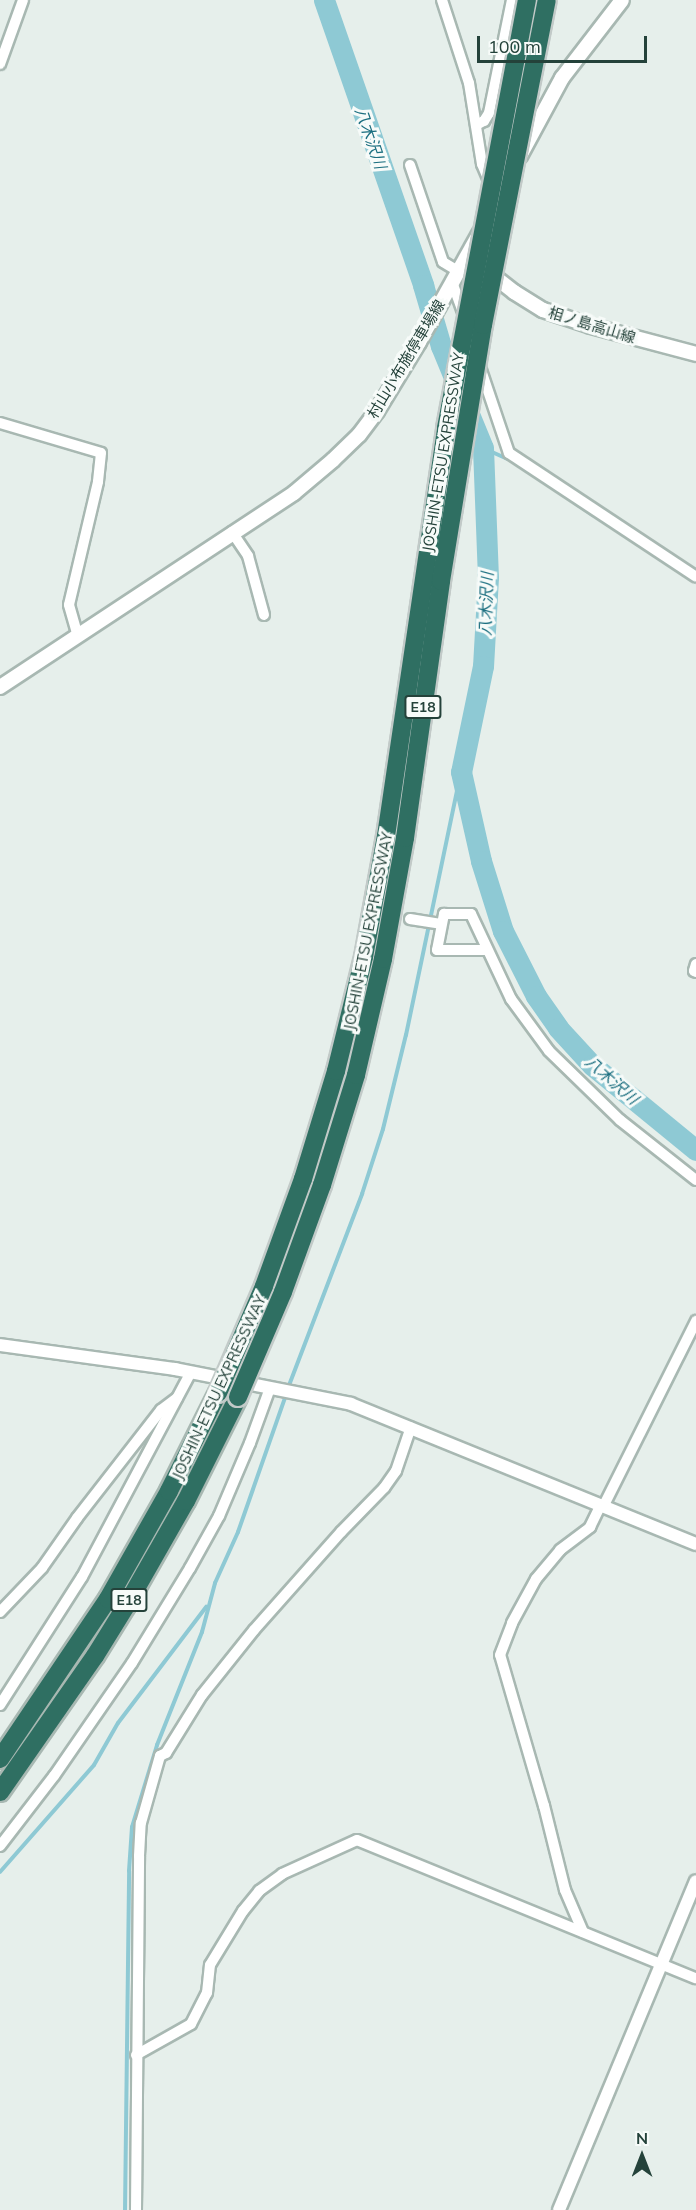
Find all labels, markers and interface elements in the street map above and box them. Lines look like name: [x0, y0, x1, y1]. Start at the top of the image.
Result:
scale bar: [480, 24, 650, 62]
text: 100 m: [488, 35, 541, 58]
water label: 八木沢川: [352, 105, 390, 171]
street label: 村山小布施停車場線: [364, 297, 448, 421]
street label: 相ノ島高山線: [546, 303, 638, 347]
street label: JOSHIN-ETSU EXPRESSWAY: [418, 351, 468, 553]
water label: 八木沢川: [475, 572, 497, 636]
road number: E18: [404, 696, 442, 718]
street label: JOSHIN-ETSU EXPRESSWAY: [340, 831, 396, 1031]
water label: 八木沢川: [582, 1052, 642, 1108]
street label: JOSHIN-ETSU EXPRESSWAY: [168, 1292, 270, 1482]
road number: E18: [110, 1589, 148, 1611]
north arrow: [612, 2126, 672, 2186]
text: N: [636, 2128, 648, 2148]

